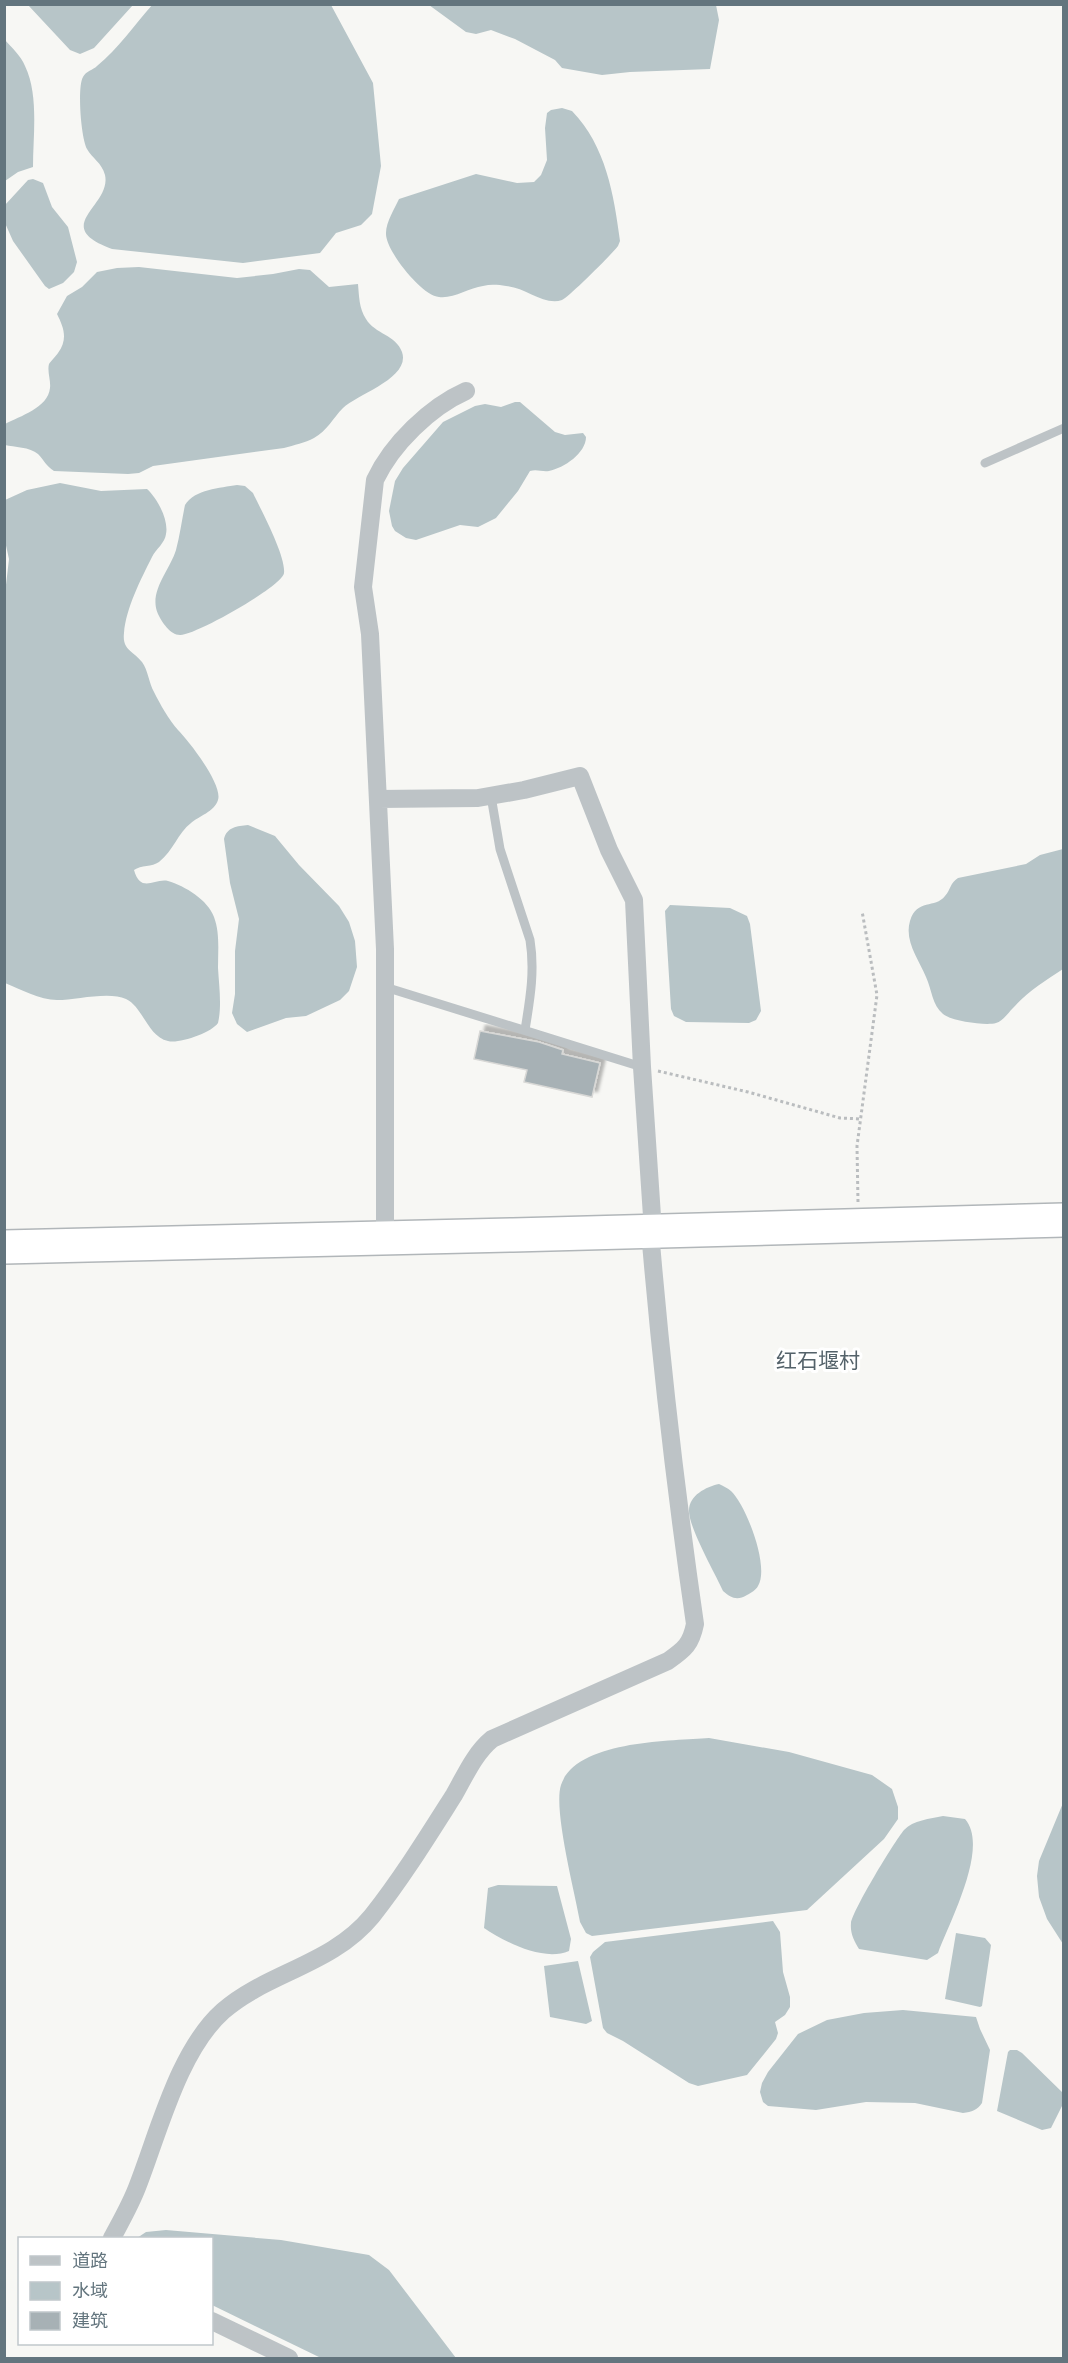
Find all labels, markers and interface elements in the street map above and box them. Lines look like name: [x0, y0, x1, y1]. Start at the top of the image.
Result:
district label: 红石堰村: [776, 1349, 860, 1373]
legend: [18, 2237, 213, 2345]
text: 道路: [72, 2250, 108, 2271]
text: 水域: [72, 2280, 108, 2301]
text: 建筑: [72, 2310, 108, 2331]

